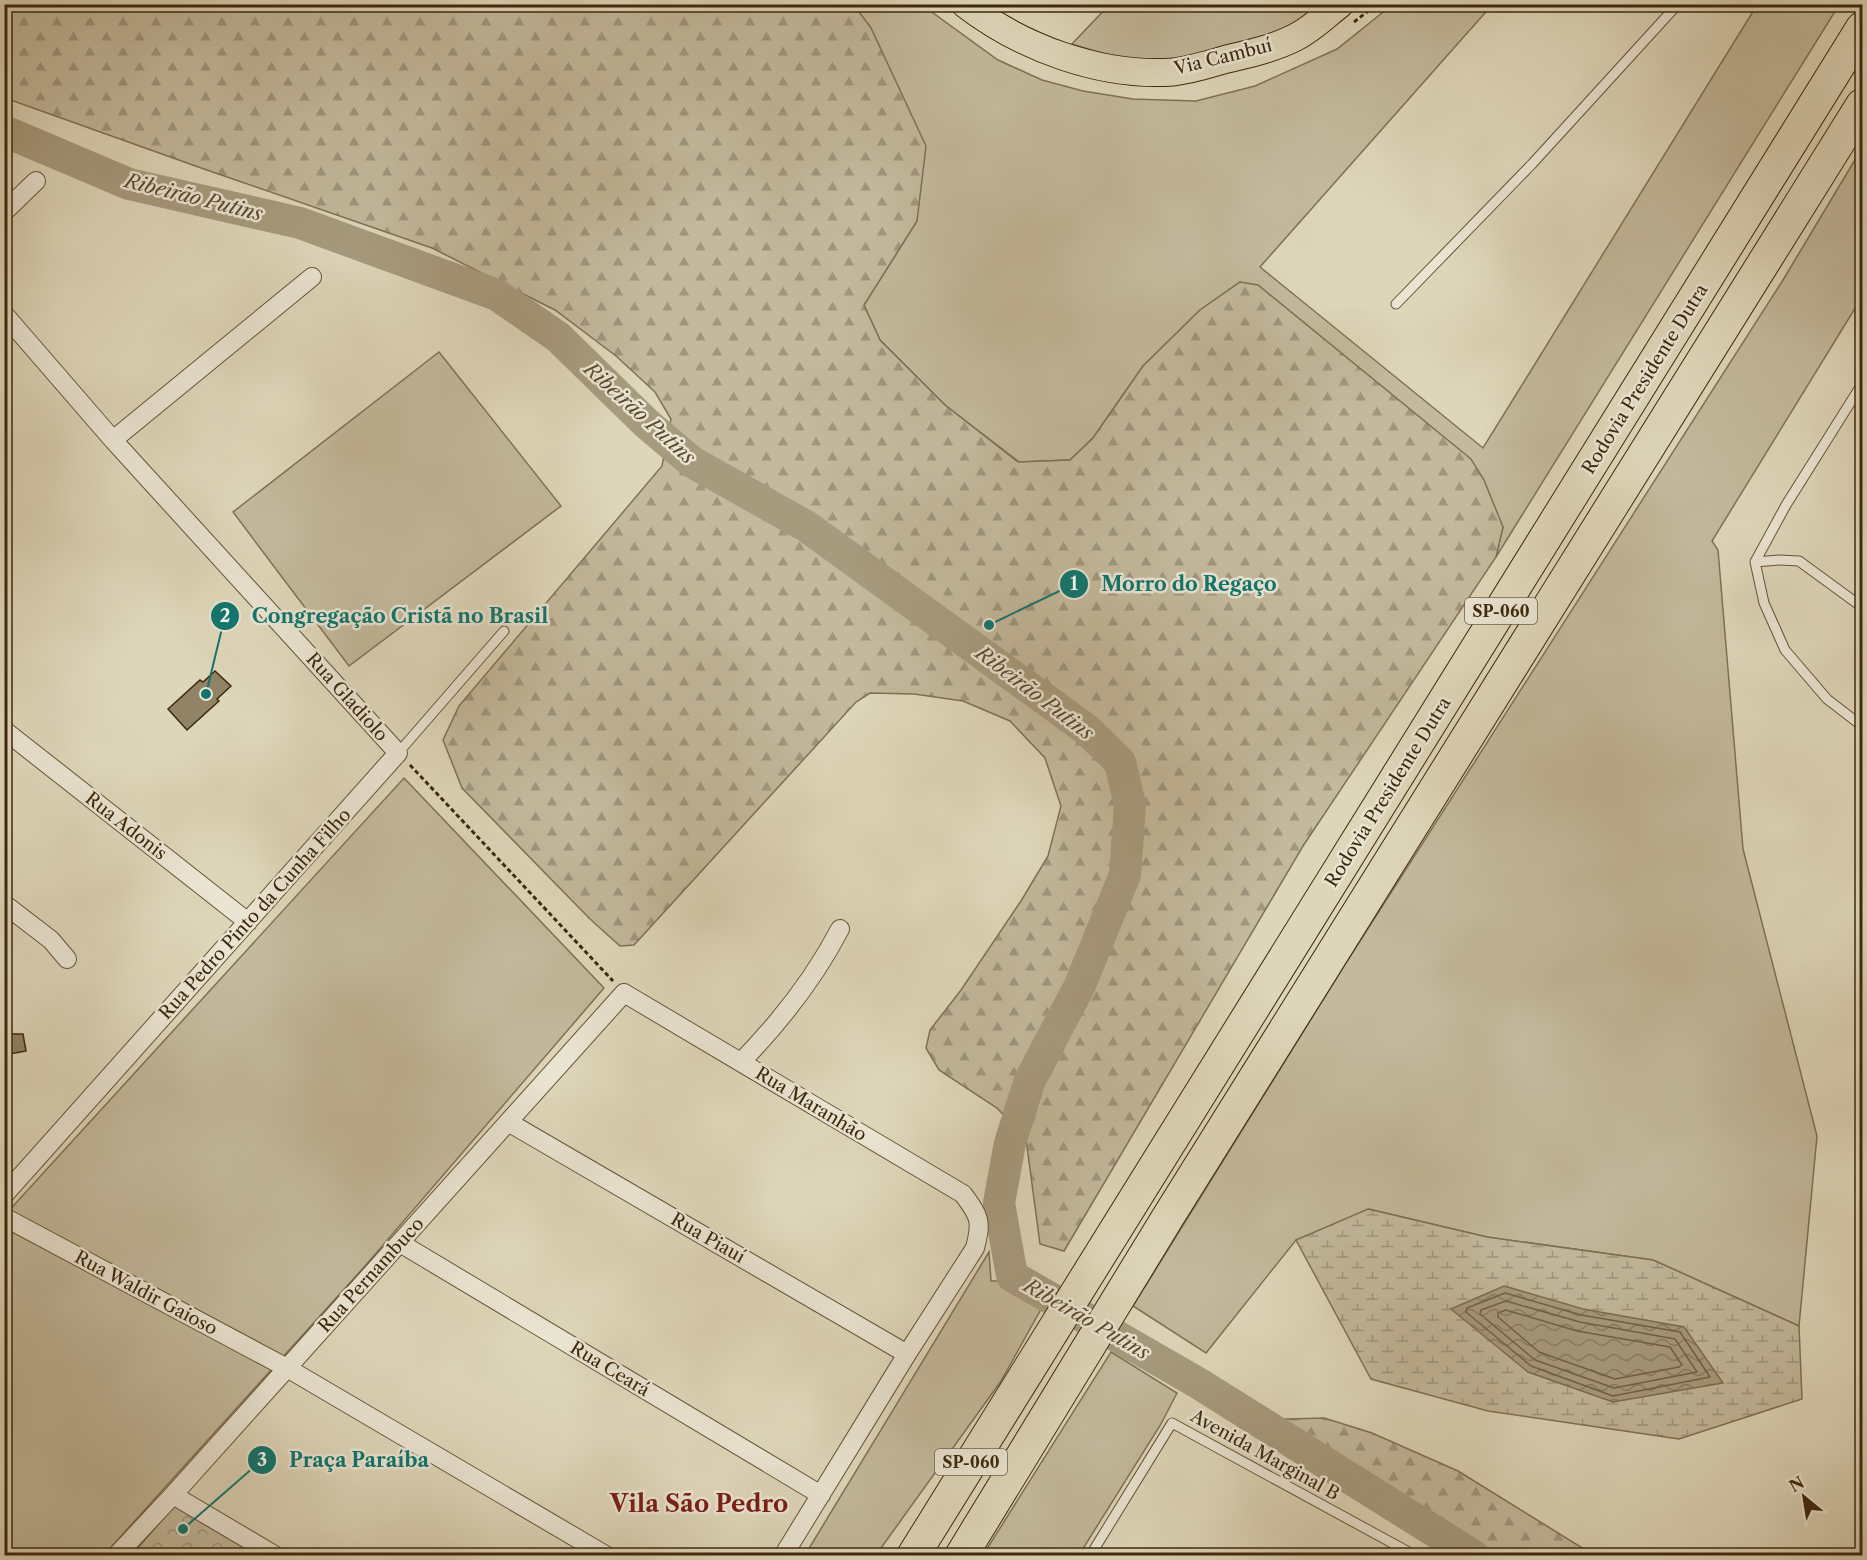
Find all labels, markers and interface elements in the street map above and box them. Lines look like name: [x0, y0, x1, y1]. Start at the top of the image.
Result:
street label: Via Cambuí: [1171, 34, 1275, 80]
water label: Ribeirão Putins: [121, 168, 266, 226]
street label: Rodovia Presidente Dutra: [1577, 279, 1713, 478]
water label: Ribeirão Putins: [578, 355, 701, 469]
callout: Morro do Regaço: [1059, 565, 1289, 603]
text: Morro do Regaço: [1101, 572, 1277, 596]
text: 1: [1070, 573, 1078, 595]
callout: Congregação Cristã no Brasil: [210, 597, 560, 635]
road number: SP-060: [1465, 598, 1537, 624]
text: Congregação Cristã no Brasil: [252, 604, 548, 628]
text: 2: [220, 605, 230, 627]
water label: Ribeirão Putins: [970, 640, 1099, 745]
street label: Rua Gladiolo: [302, 648, 392, 746]
street label: Rodovia Presidente Dutra: [1320, 692, 1456, 891]
street label: Rua Adonis: [81, 787, 171, 865]
street label: Rua Pedro Pinto da Cunha Filho: [154, 804, 356, 1024]
street label: Rua Maranhão: [751, 1062, 871, 1146]
street label: Rua Piauí: [667, 1208, 749, 1268]
street label: Rua Pernambuco: [314, 1213, 428, 1337]
street label: Rua Waldir Gaioso: [71, 1246, 221, 1340]
water label: Ribeirão Putins: [1018, 1272, 1154, 1365]
street label: Rua Ceará: [566, 1337, 654, 1402]
street label: Avenida Marginal B: [1186, 1404, 1343, 1505]
callout: Praça Paraíba: [247, 1441, 441, 1479]
text: Praça Paraíba: [289, 1448, 429, 1472]
text: 3: [257, 1449, 267, 1471]
road number: SP-060: [935, 1449, 1007, 1475]
north arrow: [1774, 1467, 1834, 1527]
text: N: [1785, 1472, 1808, 1496]
district label: Vila São Pedro: [609, 1489, 788, 1518]

